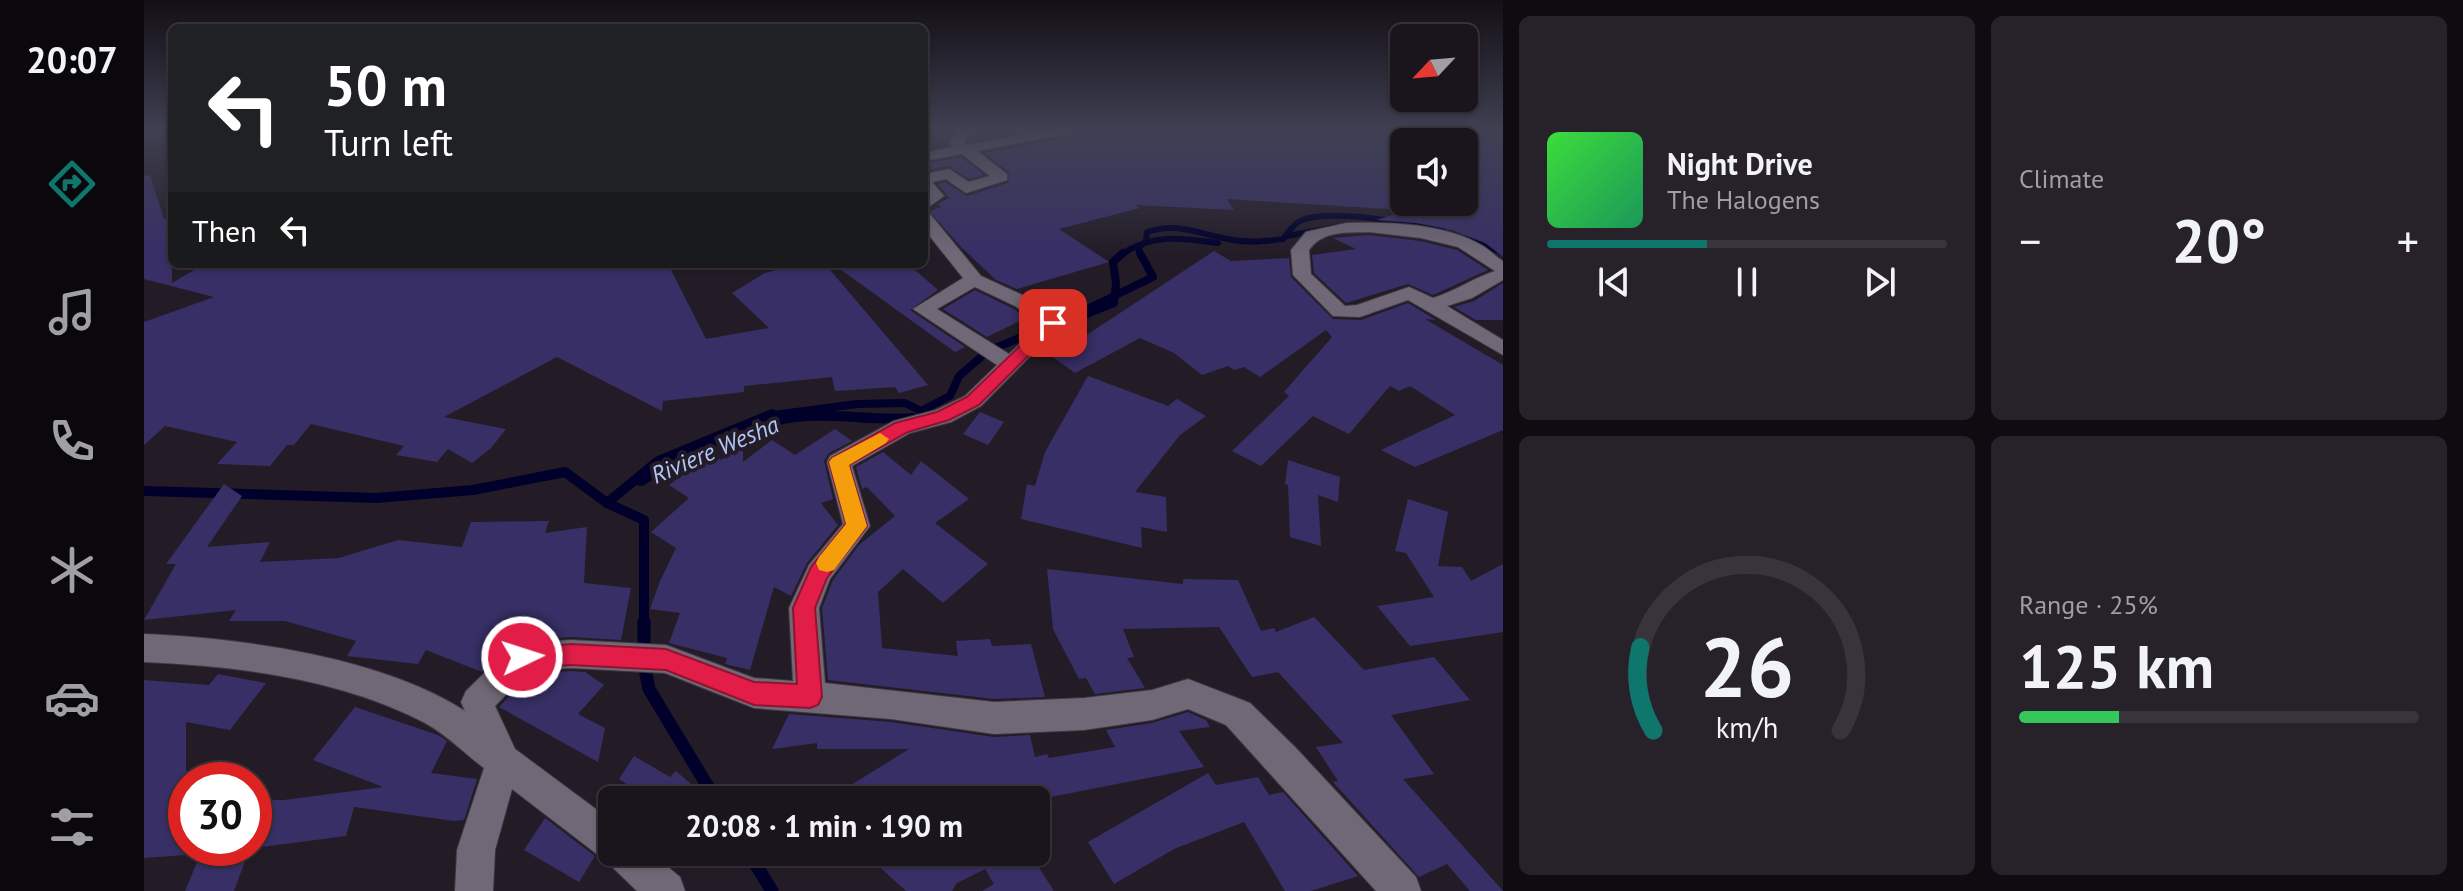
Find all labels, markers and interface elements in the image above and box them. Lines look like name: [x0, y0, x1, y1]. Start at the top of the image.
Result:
north arrow: [1390, 24, 1478, 112]
map controls: [1390, 24, 1478, 216]
text: 20:07: [26, 36, 118, 83]
text: 50 m: [324, 49, 447, 121]
icon: left: [192, 56, 296, 160]
text: Turn left: [324, 119, 453, 166]
button: sound: [1390, 128, 1478, 216]
text: Night Drive: [1667, 144, 1813, 183]
icon: directions: [44, 156, 100, 212]
text: Climate: [2019, 162, 2104, 195]
text: The Halogens: [1667, 183, 1820, 216]
text: 20°: [2172, 201, 2266, 279]
icon: left: [273, 208, 317, 252]
text: Then: [192, 211, 257, 250]
text: −: [2019, 212, 2041, 269]
text: +: [2397, 212, 2419, 269]
icon: previous: [1592, 260, 1636, 304]
icon: pause: [1725, 260, 1769, 304]
icon: next: [1858, 260, 1902, 304]
icon: music: [44, 284, 100, 340]
pin: [1019, 289, 1087, 357]
icon: arrive: [1031, 301, 1075, 345]
water label: Riviere Wesha: [646, 409, 784, 490]
icon: phone: [44, 413, 100, 469]
icon: climate: [44, 542, 100, 598]
text: Range · 25%: [2019, 588, 2158, 621]
text: 26: [1700, 612, 1794, 720]
position arrow: [480, 615, 564, 699]
text: 125 km: [2019, 627, 2214, 705]
icon: car: [44, 670, 100, 726]
text: km/h: [1716, 709, 1778, 746]
speed limit sign: 30: [168, 762, 272, 866]
icon: filters: [44, 799, 100, 855]
text: 20:08 · 1 min · 190 m: [685, 806, 963, 845]

